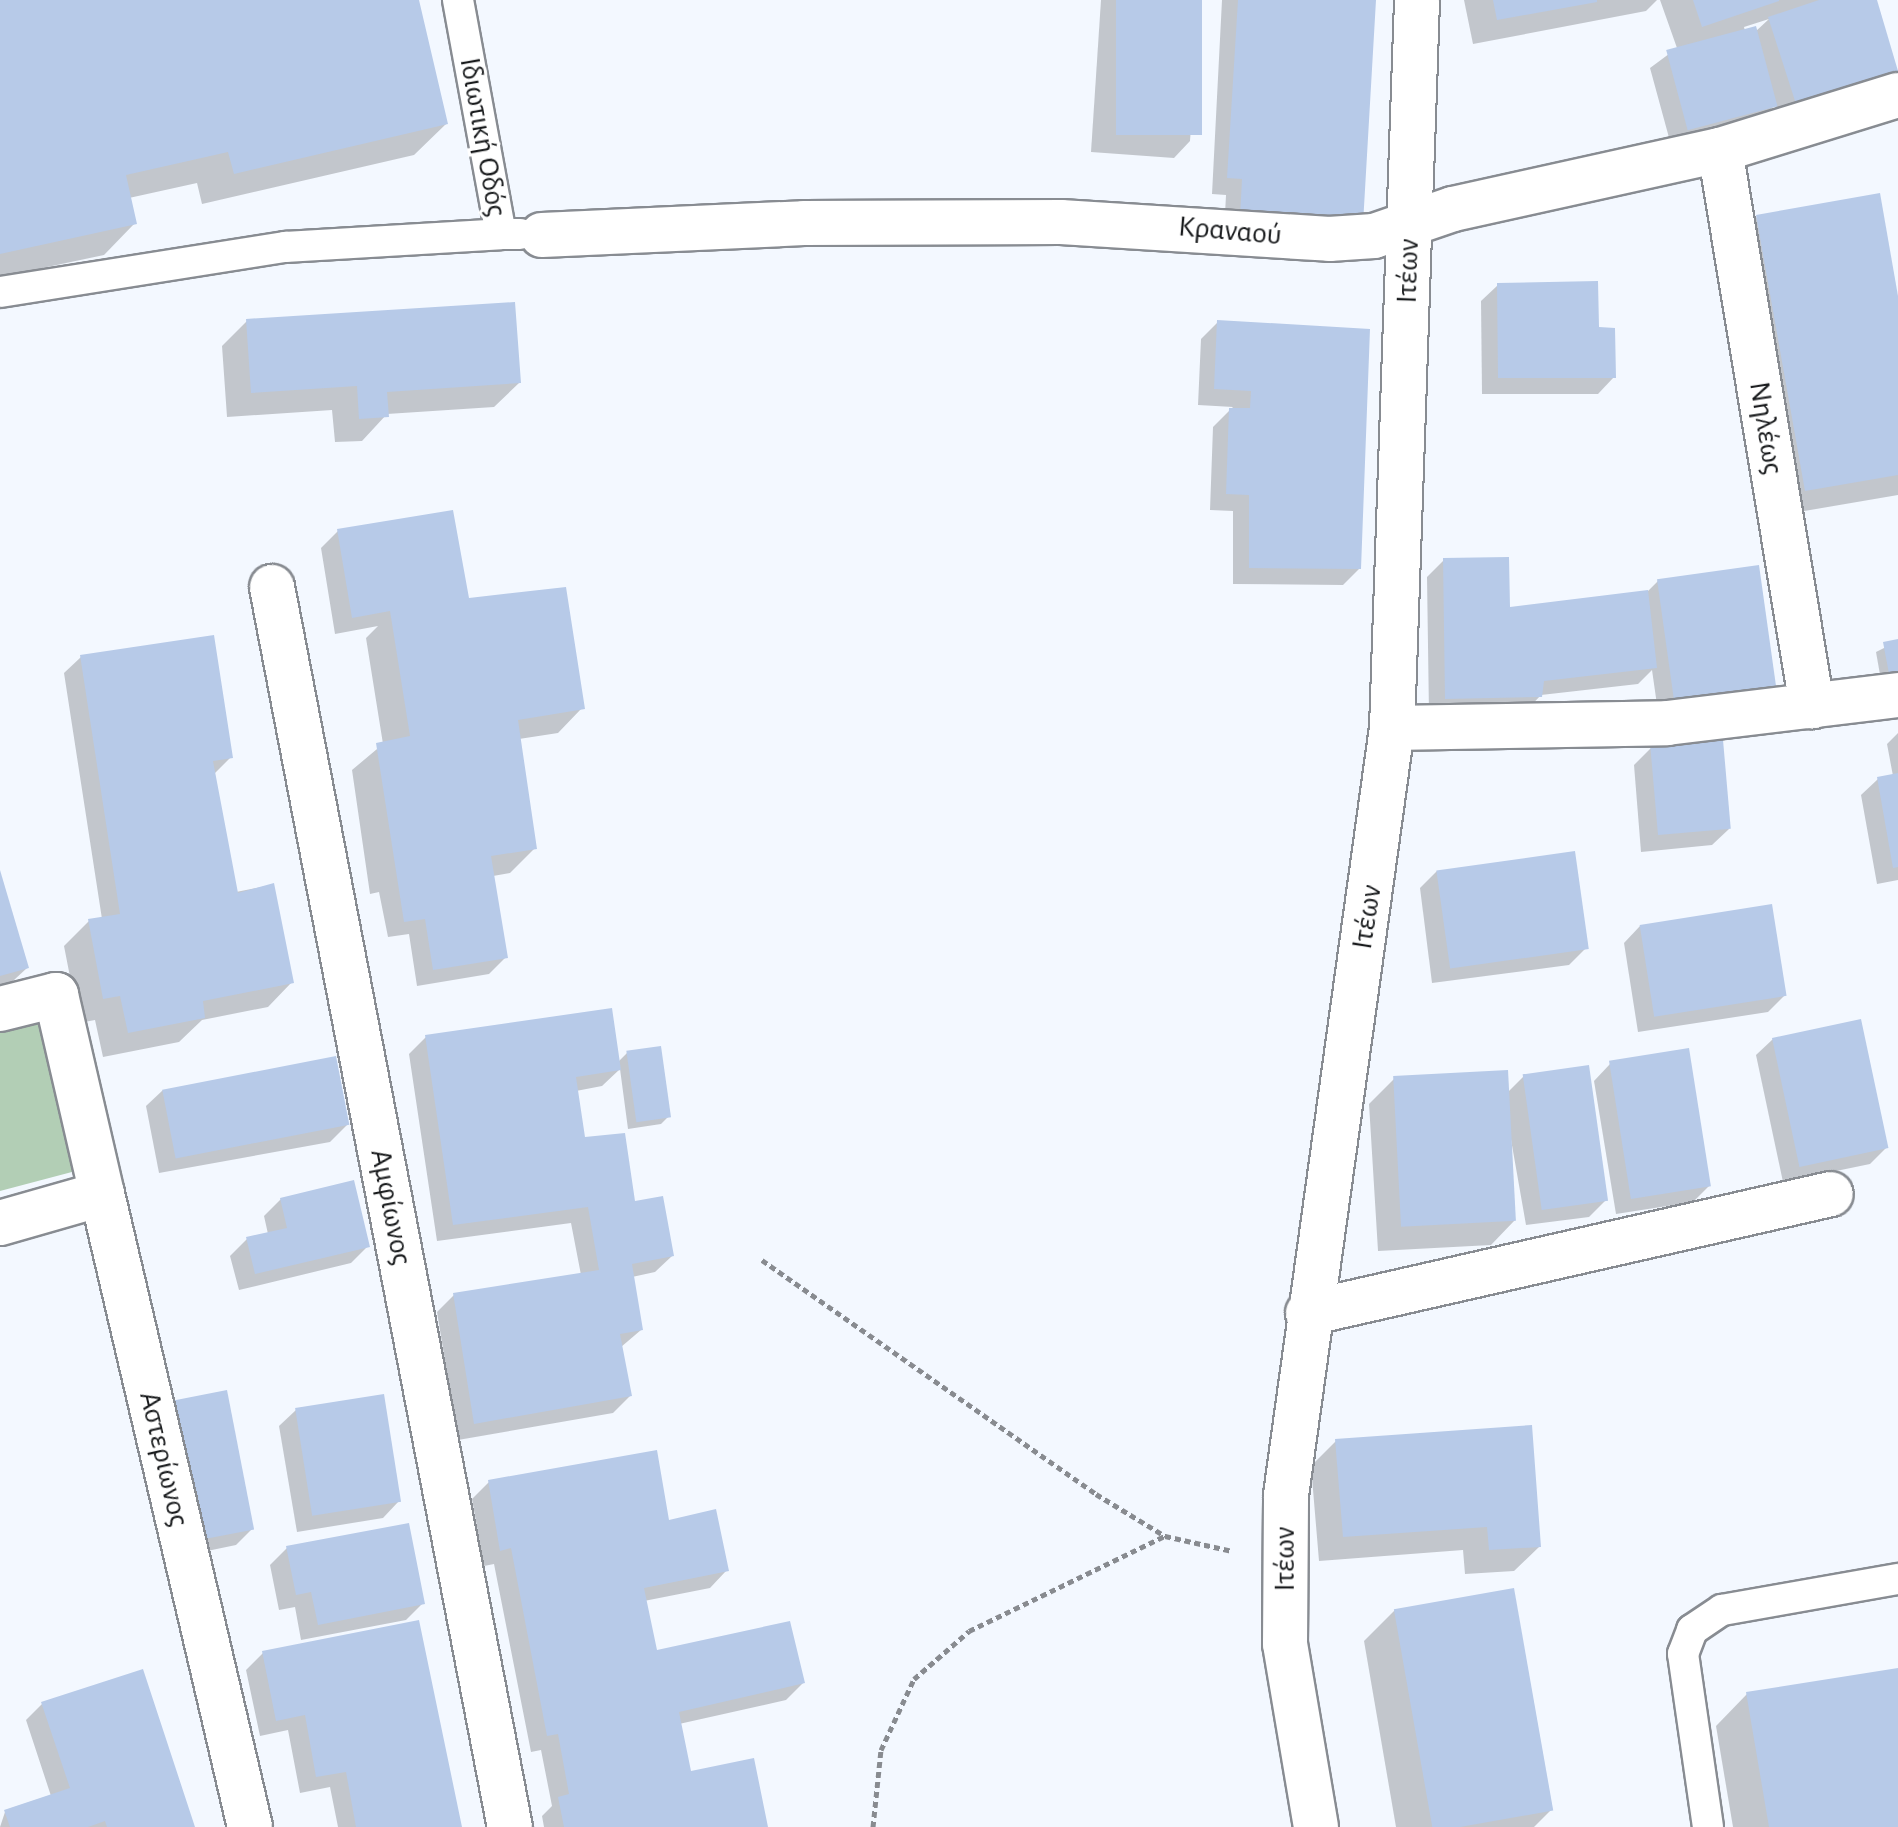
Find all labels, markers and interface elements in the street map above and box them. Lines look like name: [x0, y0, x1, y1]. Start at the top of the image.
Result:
street label: Ιδιωτική Οδός: [451, 55, 515, 219]
street label: Κραναού: [1177, 209, 1283, 253]
street label: Ιτέων: [1389, 238, 1427, 304]
street label: Νηλέως: [1741, 379, 1791, 477]
street label: Ιτέων: [1344, 882, 1390, 952]
street label: Αμφίωνος: [362, 1146, 420, 1268]
street label: Αστερίωνος: [131, 1388, 197, 1530]
street label: Ιτέων: [1267, 1527, 1303, 1591]

